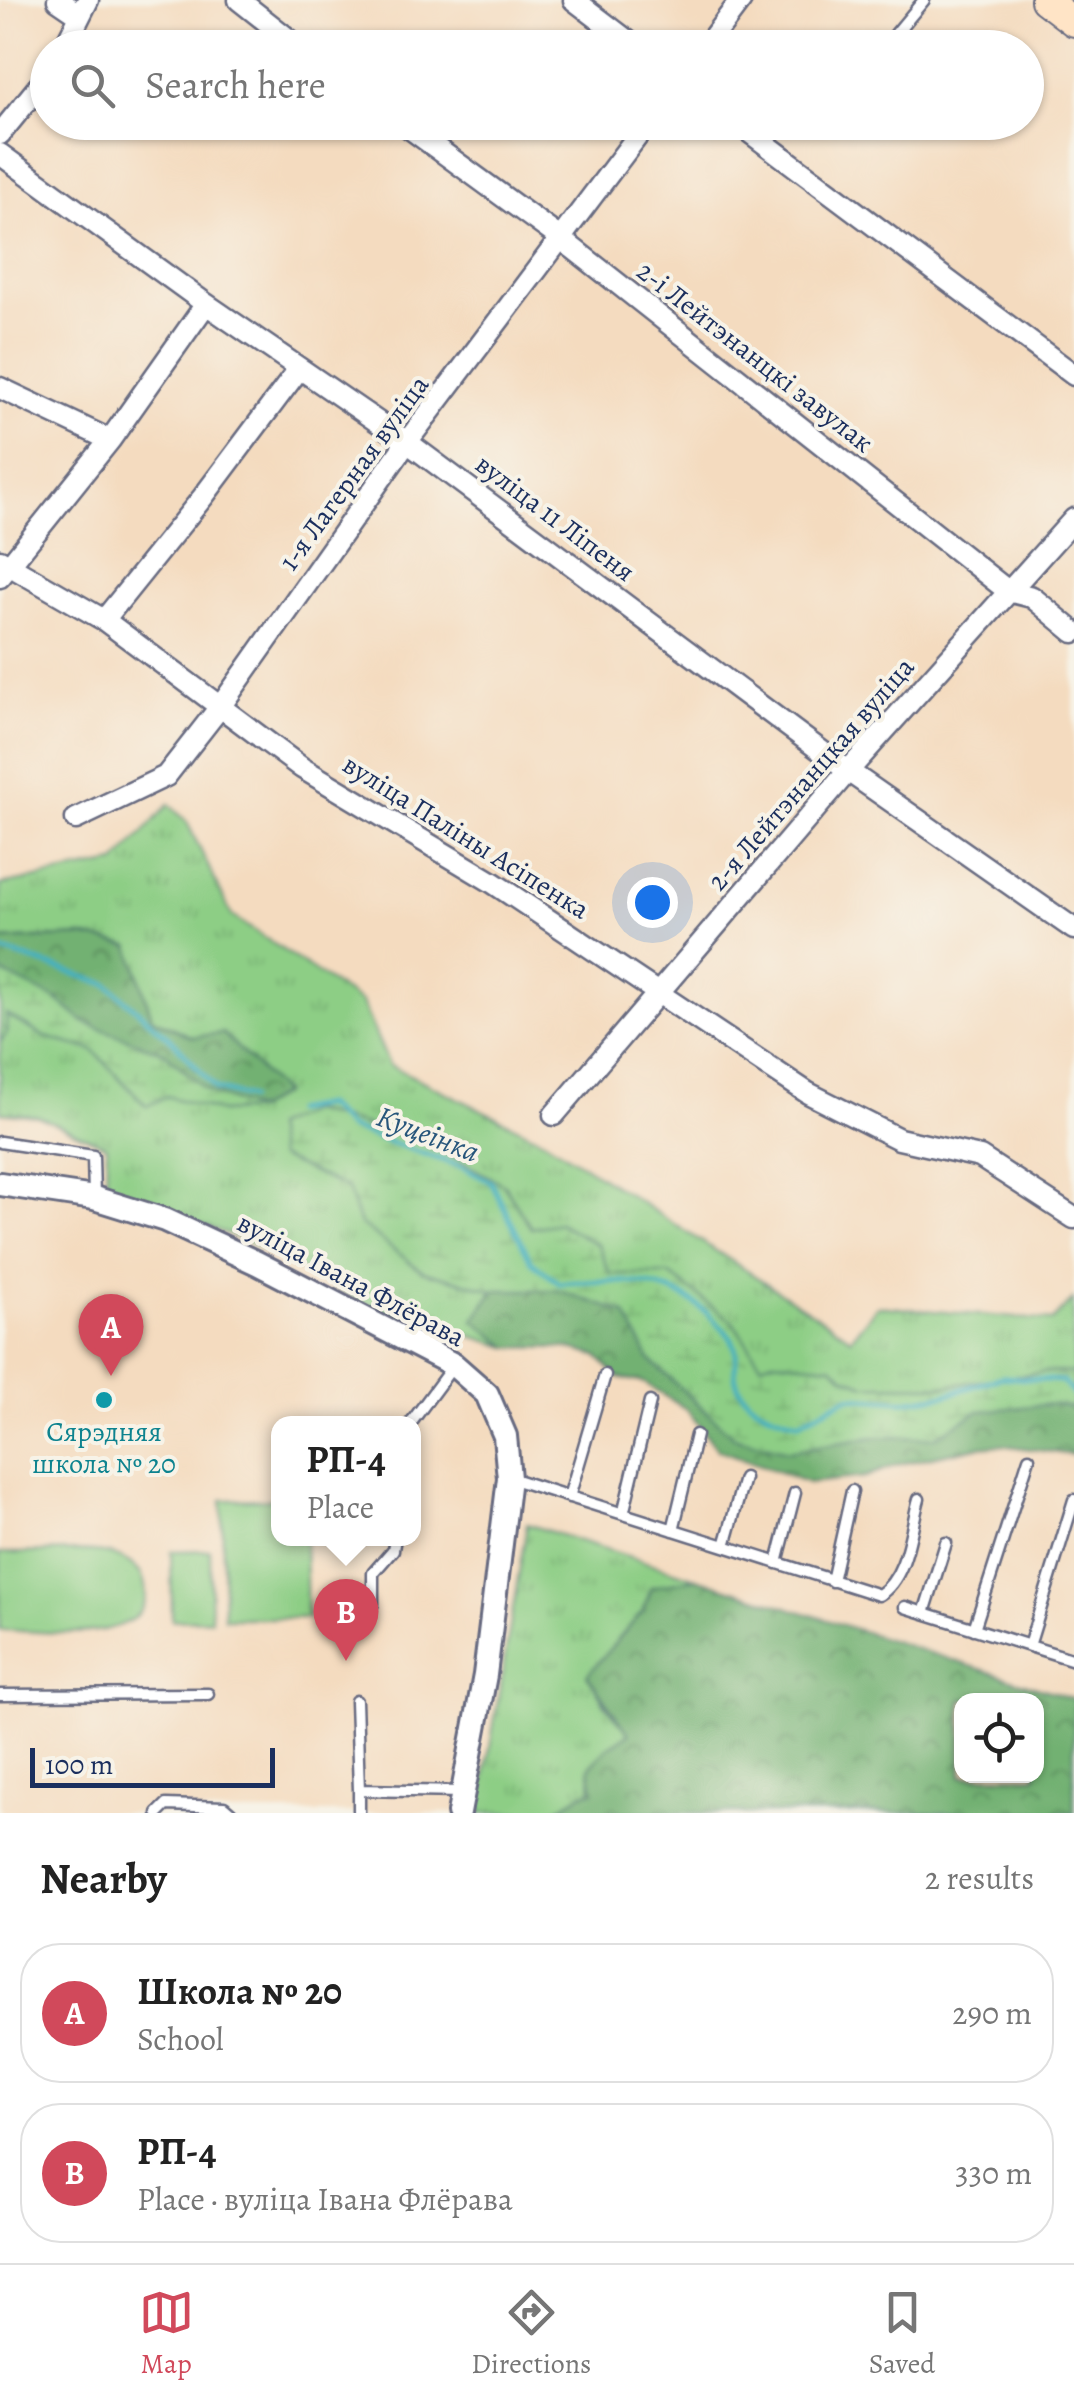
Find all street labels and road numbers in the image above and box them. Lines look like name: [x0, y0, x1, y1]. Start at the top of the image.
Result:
street label: 2-і Лейтэнанцкі завулак: [629, 253, 881, 461]
street label: 1-я Лагерная вуліца: [270, 368, 438, 578]
street label: вуліца 11 Ліпеня: [467, 445, 643, 591]
street label: 2-я Лейтэнанцкая вуліца: [699, 649, 923, 899]
street label: вуліца Паліны Асіпенка: [335, 746, 597, 928]
street label: вуліца Івана Флёрава: [230, 1204, 472, 1356]

